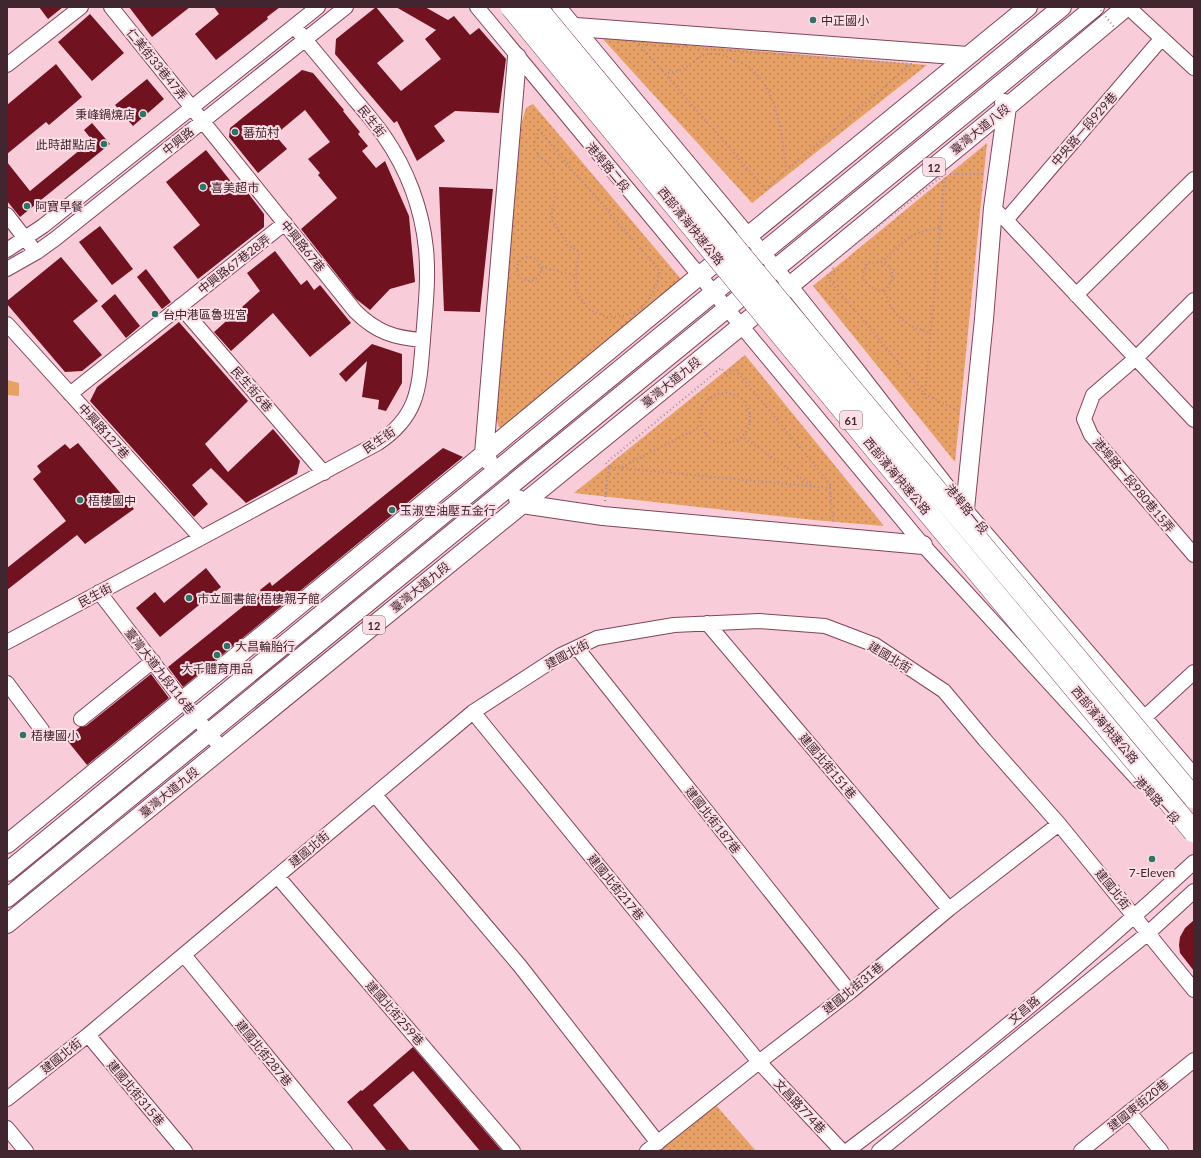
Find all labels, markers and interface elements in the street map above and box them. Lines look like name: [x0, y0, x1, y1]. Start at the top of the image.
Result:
place label: 中正國小: [821, 13, 869, 28]
marker: 中正國小: [808, 15, 818, 25]
street label: 仁美街33巷47弄: [124, 25, 190, 103]
street label: 中央路一段929巷: [1048, 89, 1120, 169]
street label: 臺灣大道八段: [947, 101, 1013, 157]
street label: 民生街: [355, 102, 389, 140]
place label: 秉峰鍋燒店: [75, 107, 135, 122]
marker: 秉峰鍋燒店: [138, 109, 148, 119]
street label: 中興路: [159, 124, 197, 158]
place label: 蕃茄村: [243, 125, 280, 140]
marker: 蕃茄村: [230, 127, 240, 137]
place label: 此時甜點店: [36, 137, 96, 152]
marker: 此時甜點店: [99, 139, 109, 149]
street label: 港埠路二段: [583, 139, 633, 195]
road number: 12: [923, 158, 945, 176]
place label: 喜美超市: [211, 180, 259, 195]
marker: 喜美超市: [198, 182, 208, 192]
street label: 西部濱海快速公路: [655, 184, 727, 268]
place label: 阿寶早餐: [35, 199, 83, 214]
marker: 阿寶早餐: [22, 201, 32, 211]
street label: 中興路67巷: [278, 217, 328, 275]
street label: 中興路67巷28弄: [195, 231, 273, 297]
place label: 台中港區魯班宮: [163, 307, 247, 322]
marker: 台中港區魯班宮: [150, 309, 160, 319]
street label: 臺灣大道九段: [638, 354, 704, 410]
street label: 民生街6巷: [228, 363, 276, 415]
street label: 中興路127巷: [75, 400, 133, 462]
road number: 61: [840, 411, 862, 429]
street label: 民生街: [360, 424, 398, 456]
street label: 西部濱海快速公路: [860, 434, 934, 518]
street label: 港埠路一段980巷15弄: [1090, 435, 1178, 535]
street label: 港埠路一段: [942, 481, 992, 537]
place label: 梧棲國中: [88, 493, 136, 508]
marker: 梧棲國中: [75, 495, 85, 505]
place label: 玉淑空油壓五金行: [400, 503, 496, 518]
marker: 玉淑空油壓五金行: [387, 505, 397, 515]
street label: 臺灣大道九段: [387, 559, 453, 615]
street label: 民生街: [76, 580, 114, 610]
place label: 市立圖書館 梧棲親子館: [197, 591, 320, 606]
marker: 市立圖書館 梧棲親子館: [184, 593, 194, 603]
road number: 12: [363, 616, 385, 634]
street label: 臺灣大道九段116巷: [122, 625, 198, 717]
street label: 建國北街: [542, 636, 592, 672]
street label: 建國北街: [866, 638, 914, 676]
place label: 大昌輪胎行: [235, 639, 295, 654]
marker: 大昌輪胎行: [222, 641, 232, 651]
marker: 大千體育用品: [212, 650, 222, 660]
place label: 大千體育用品: [181, 661, 253, 676]
street label: 西部濱海快速公路: [1068, 683, 1142, 767]
place label: 梧棲國小: [31, 728, 79, 743]
marker: 梧棲國小: [18, 730, 28, 740]
street label: 建國北街151巷: [796, 730, 860, 802]
street label: 臺灣大道九段: [136, 764, 202, 820]
street label: 港埠路一段: [1131, 773, 1183, 827]
street label: 建國北街187巷: [682, 784, 744, 856]
street label: 建國北街: [286, 828, 332, 870]
street label: 建國北街217巷: [585, 851, 647, 923]
marker: 7-Eleven: [1147, 854, 1157, 864]
place label: 7-Eleven: [1129, 865, 1175, 880]
street label: 建國北街: [1092, 866, 1134, 912]
street label: 建國北街31巷: [820, 959, 886, 1017]
street label: 建國北街259巷: [363, 978, 427, 1048]
street label: 文昌路: [1005, 993, 1043, 1027]
street label: 建國北街287巷: [233, 1017, 295, 1089]
street label: 建國北街: [38, 1035, 84, 1077]
street label: 建國北街315巷: [104, 1057, 168, 1129]
street label: 文昌路774巷: [771, 1076, 829, 1136]
street label: 建國東街20巷: [1105, 1076, 1171, 1134]

